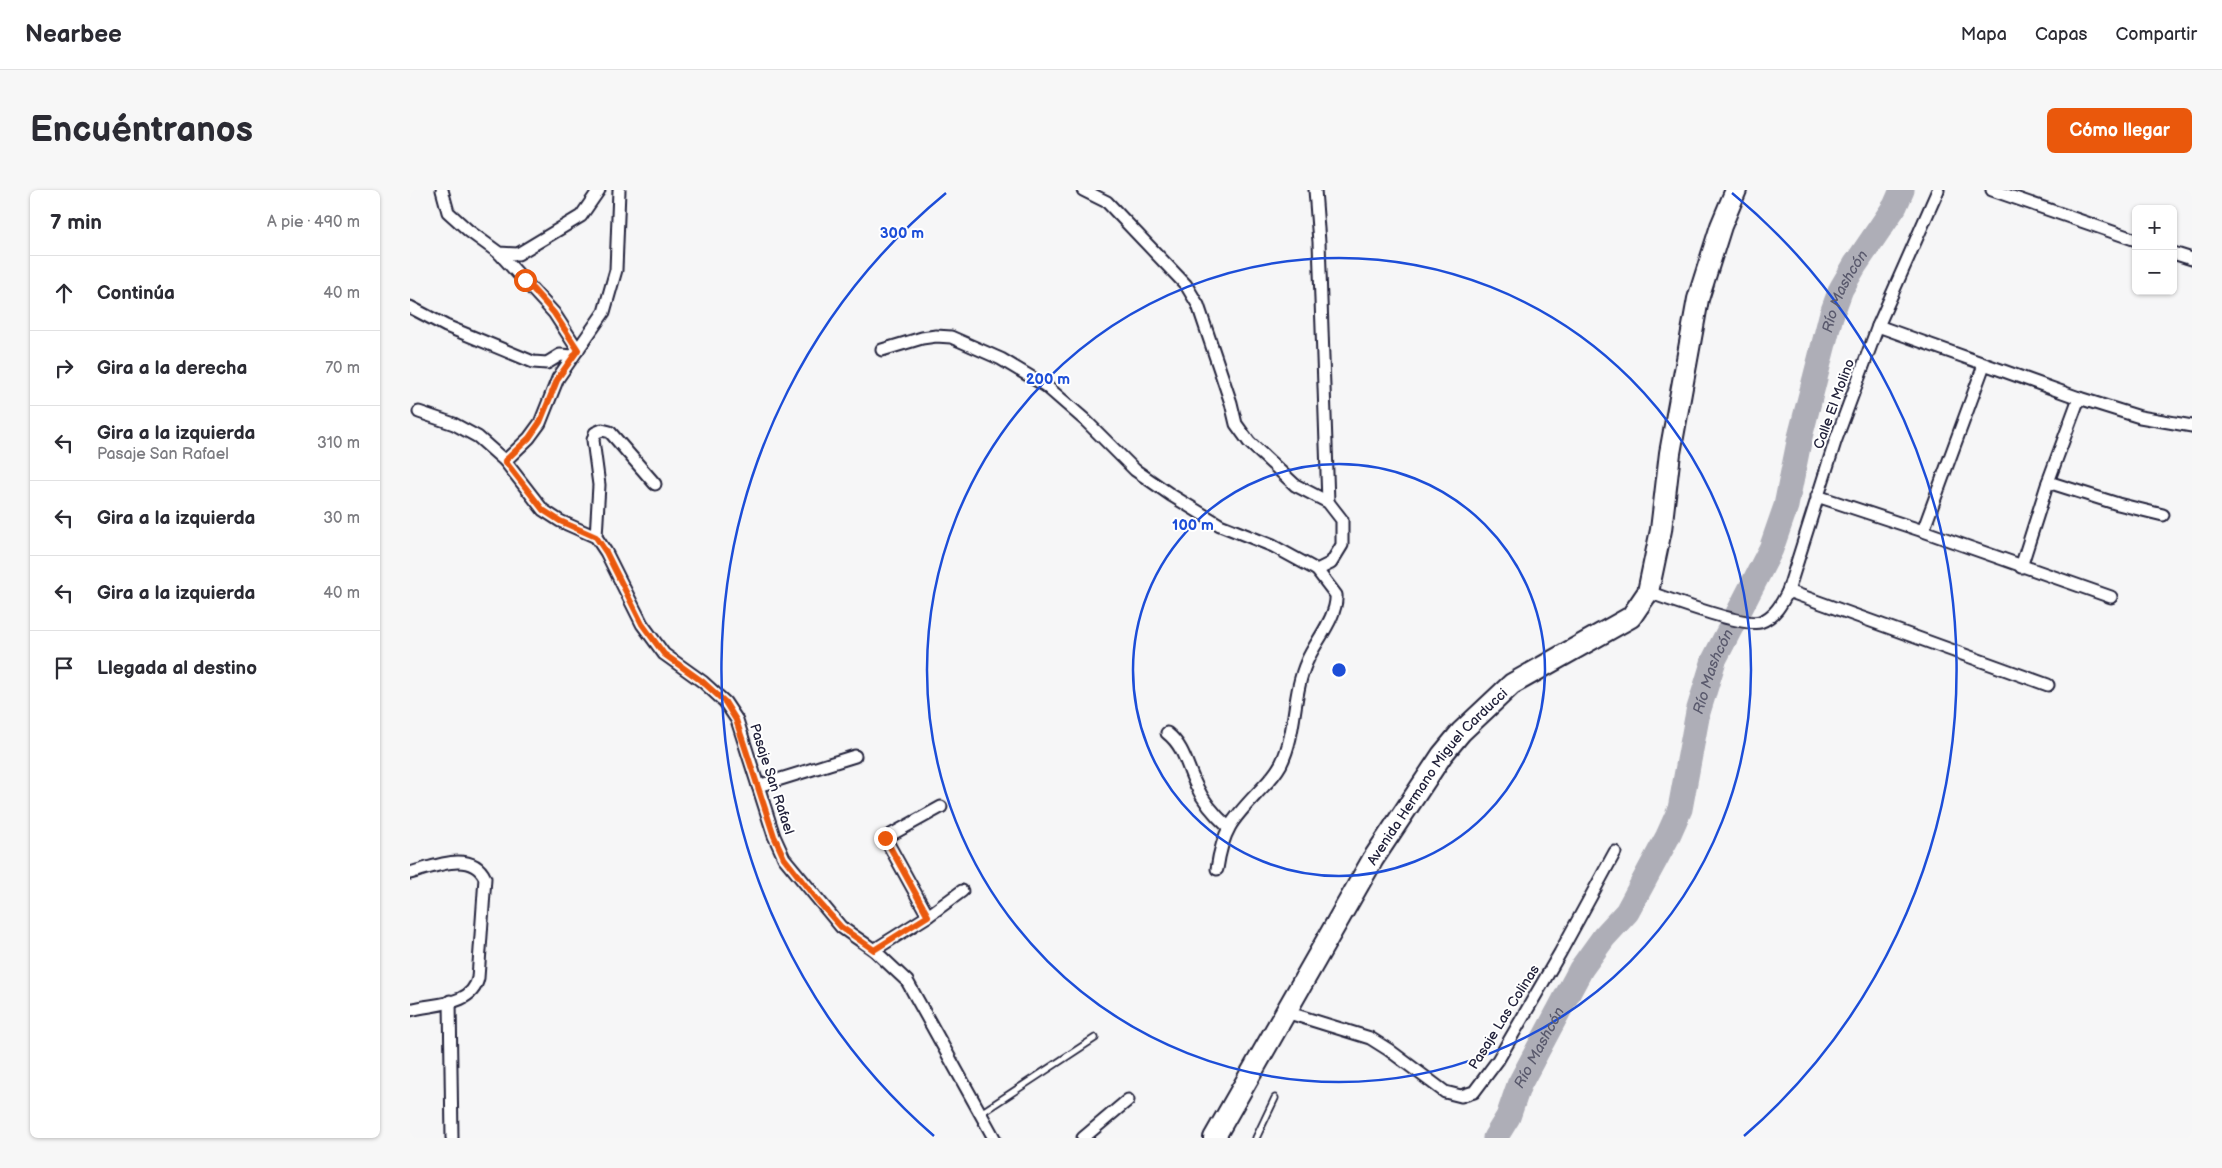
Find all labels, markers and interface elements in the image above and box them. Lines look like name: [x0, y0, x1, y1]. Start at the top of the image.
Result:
text: Nearbee: [25, 20, 122, 49]
text: Mapa: [1961, 24, 2007, 45]
text: Capas: [2035, 24, 2088, 45]
text: Compartir: [2116, 24, 2197, 45]
button: Cómo llegar: [2047, 108, 2192, 153]
text: Encuéntranos: [30, 109, 253, 152]
map controls: [2132, 205, 2177, 295]
button: +: [2132, 205, 2177, 250]
text: 7 min: [50, 210, 102, 235]
text: A pie · 490 m: [267, 213, 360, 232]
text: 300 m: [880, 224, 924, 243]
water label: Río Mashcón: [1818, 246, 1872, 335]
button: −: [2132, 250, 2177, 295]
route start: [514, 269, 537, 292]
icon: ahead: [50, 279, 78, 307]
text: Continúa: [97, 282, 175, 305]
text: 40 m: [323, 284, 360, 303]
icon: right: [50, 354, 78, 382]
text: Gira a la derecha: [97, 357, 247, 380]
street label: Calle El Molino: [1810, 357, 1858, 451]
text: 70 m: [325, 359, 360, 378]
text: 200 m: [1026, 370, 1070, 389]
text: Gira a la izquierda: [97, 422, 255, 445]
icon: left: [50, 429, 78, 457]
text: 310 m: [317, 434, 360, 453]
text: Pasaje San Rafael: [97, 445, 229, 464]
icon: left: [50, 504, 78, 532]
text: Gira a la izquierda: [97, 507, 255, 530]
text: 30 m: [323, 509, 360, 528]
text: 100 m: [1172, 516, 1214, 535]
icon: left: [50, 579, 78, 607]
text: Gira a la izquierda: [97, 582, 255, 605]
text: 40 m: [323, 584, 360, 603]
water label: Río Mashcón: [1688, 626, 1738, 716]
icon: arrive: [50, 654, 78, 682]
text: Llegada al destino: [97, 657, 257, 680]
centre of rings: [1330, 661, 1348, 679]
street label: Avenida Hermano Miguel Carducci: [1363, 685, 1511, 868]
street label: Pasaje San Rafael: [746, 722, 798, 836]
route end: [874, 827, 897, 850]
street label: Pasaje Las Colinas: [1465, 962, 1543, 1072]
water label: Río Mashcón: [1510, 1004, 1568, 1091]

